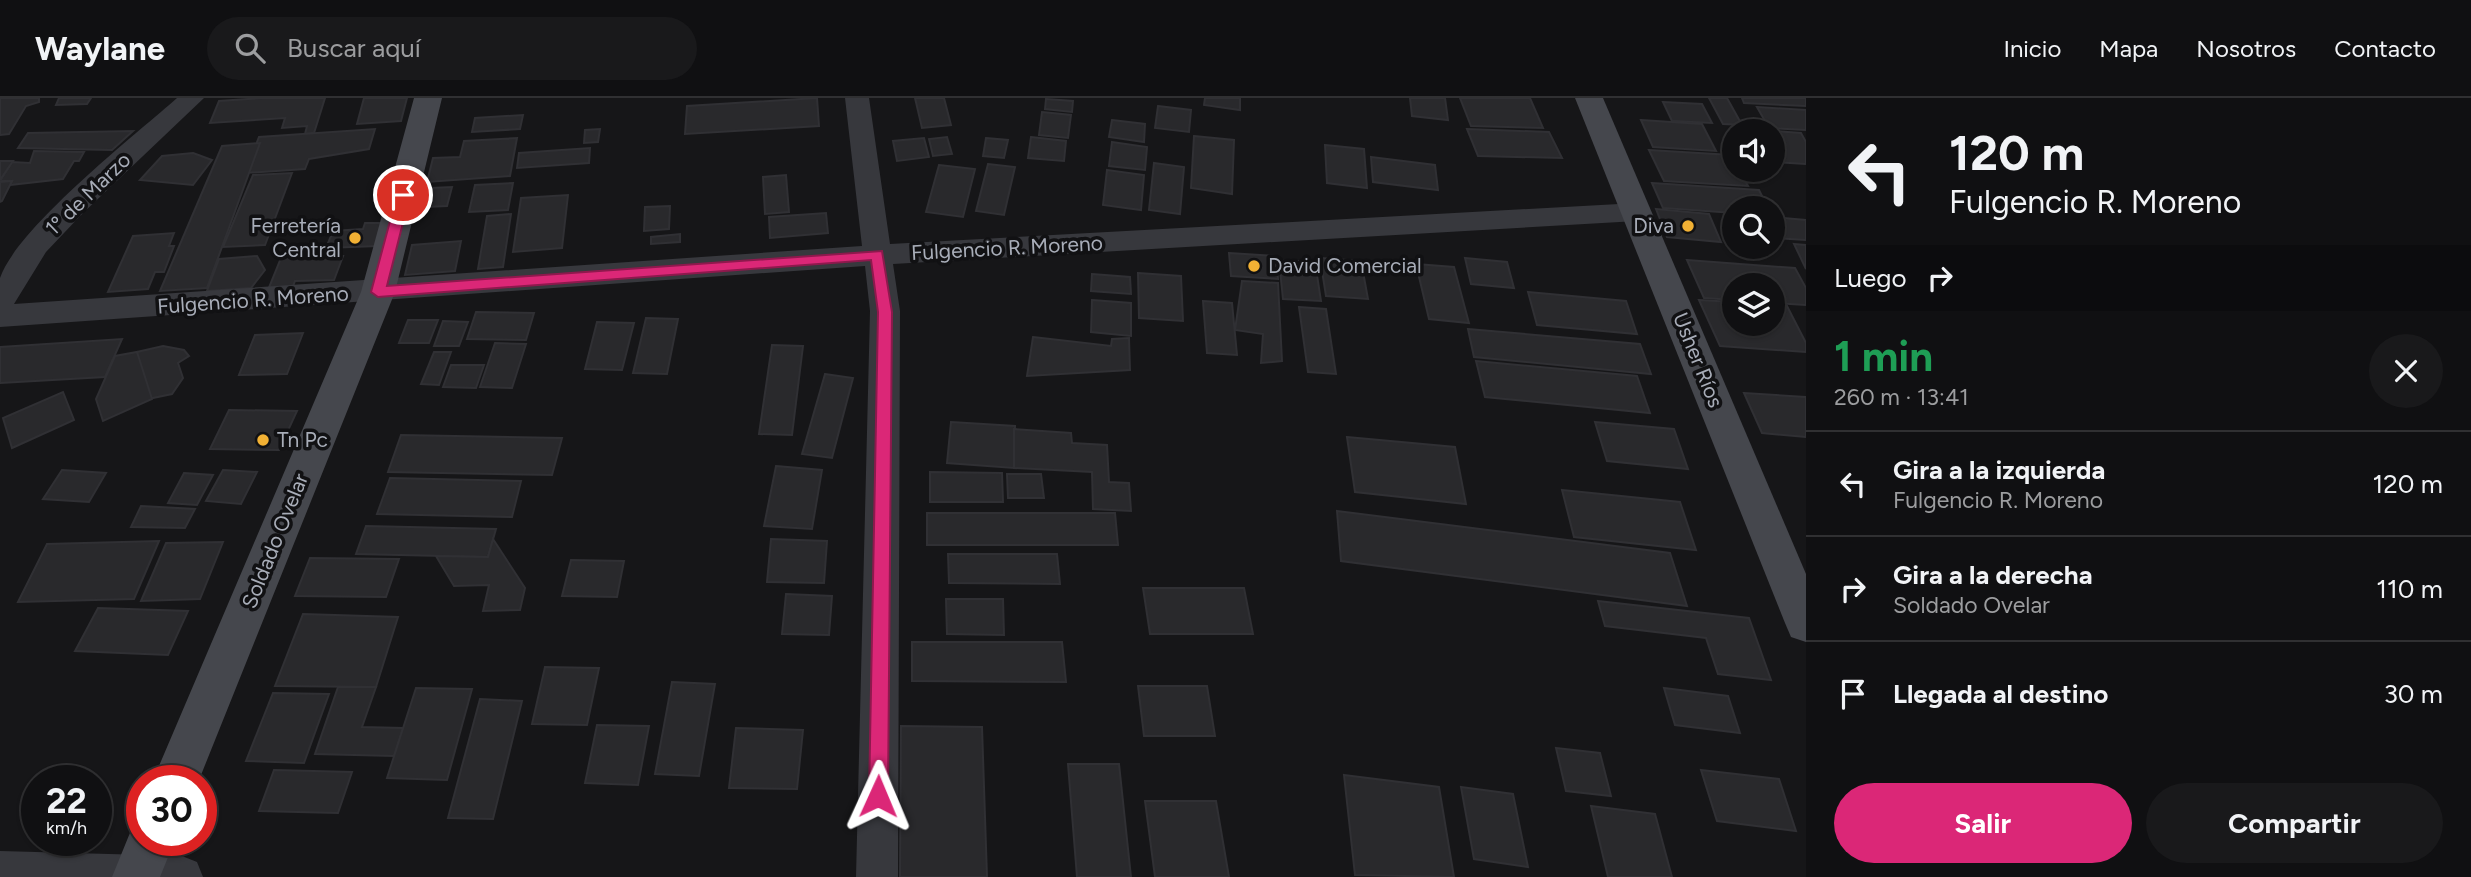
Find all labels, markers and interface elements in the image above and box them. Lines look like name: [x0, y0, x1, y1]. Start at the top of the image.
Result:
search box: [207, 17, 697, 80]
text: Waylane: [35, 29, 165, 68]
icon: search: [231, 29, 269, 67]
text: Buscar aquí: [287, 32, 421, 64]
text: Inicio: [2003, 34, 2061, 63]
text: Mapa: [2099, 34, 2158, 63]
text: Nosotros: [2196, 34, 2296, 63]
text: Contacto: [2334, 34, 2436, 63]
map controls: [1722, 119, 1785, 336]
button: sound: [1722, 119, 1785, 182]
text: 120 m: [1949, 123, 2084, 182]
icon: left: [1834, 126, 1925, 217]
street label: 1º de Marzo: [40, 147, 135, 240]
pin: [373, 165, 433, 225]
icon: arrive: [384, 176, 422, 214]
text: Fulgencio R. Moreno: [1949, 183, 2241, 221]
button: search: [1722, 196, 1785, 259]
place label: Ferretería Central: [251, 213, 341, 262]
place label: Diva: [1633, 213, 1674, 238]
marker: Diva: [1680, 218, 1696, 234]
marker: Ferretería Central: [347, 230, 363, 246]
street label: Fulgencio R. Moreno: [911, 230, 1103, 265]
place label: David Comercial: [1268, 253, 1422, 278]
marker: David Comercial: [1246, 258, 1262, 274]
icon: right: [1921, 259, 1959, 297]
text: Luego: [1834, 262, 1907, 294]
button: layers: [1722, 273, 1785, 336]
street label: Fulgencio R. Moreno: [156, 280, 349, 319]
street label: Usher Ríos: [1668, 309, 1729, 411]
text: 1 min: [1834, 331, 1933, 382]
button: close: [2369, 334, 2443, 408]
text: 260 m · 13:41: [1834, 383, 1969, 411]
place label: Tn Pc: [277, 427, 328, 452]
marker: Tn Pc: [255, 432, 271, 448]
text: Gira a la izquierda: [1893, 454, 2105, 486]
icon: left: [1834, 465, 1872, 503]
text: 120 m: [2373, 468, 2443, 500]
street label: Soldado Ovelar: [236, 470, 313, 612]
text: Fulgencio R. Moreno: [1893, 486, 2103, 514]
text: Gira a la derecha: [1893, 559, 2093, 591]
icon: right: [1834, 570, 1872, 608]
text: 110 m: [2376, 573, 2443, 605]
text: Soldado Ovelar: [1893, 591, 2050, 619]
icon: arrive: [1834, 675, 1872, 713]
text: Llegada al destino: [1893, 678, 2108, 710]
text: 30 m: [2384, 678, 2443, 710]
position arrow: [841, 759, 915, 833]
speed limit sign: 30: [126, 765, 217, 856]
text: 22: [46, 780, 87, 822]
button: Salir: [1834, 783, 2132, 863]
button: Compartir: [2146, 783, 2443, 863]
text: km/h: [46, 817, 87, 839]

